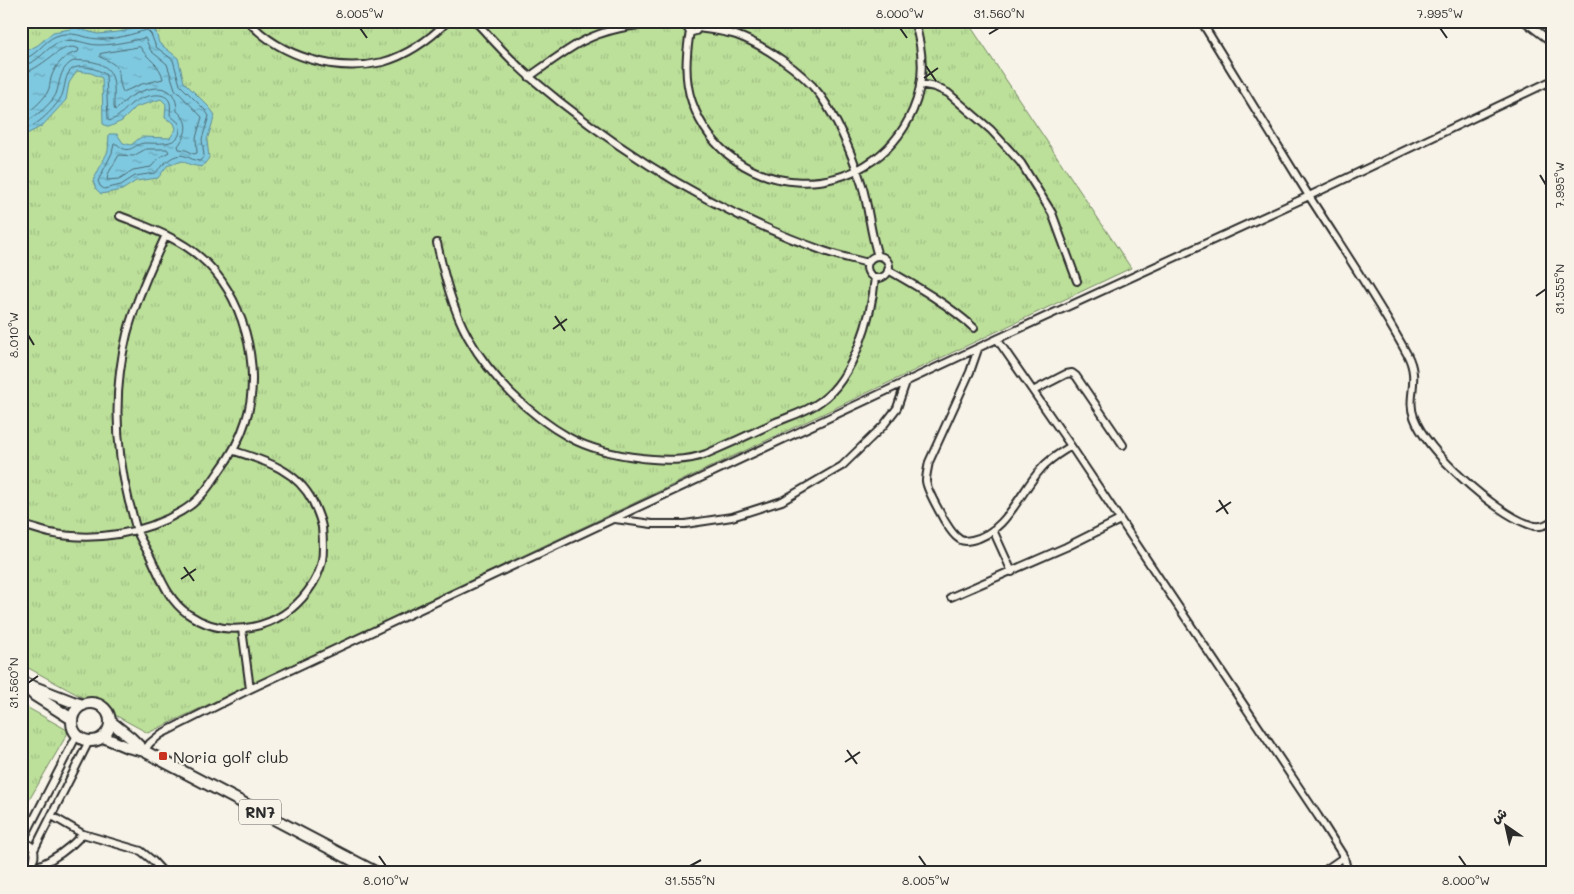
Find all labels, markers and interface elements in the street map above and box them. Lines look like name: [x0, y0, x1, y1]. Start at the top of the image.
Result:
text: 8.005°W: [336, 5, 384, 21]
text: 8.000°W: [876, 5, 924, 21]
text: 31.560°N: [973, 5, 1025, 21]
text: 7.995°W: [1417, 5, 1463, 21]
text: 7.995°W: [1551, 162, 1567, 208]
text: 31.555°N: [1551, 264, 1567, 314]
text: 8.010°W: [5, 312, 21, 358]
text: 31.560°N: [5, 657, 21, 709]
place label: Noria golf club: [173, 746, 289, 767]
marker: Noria golf club: [157, 750, 169, 762]
road number: RN7: [239, 800, 281, 824]
north arrow: [1482, 802, 1532, 852]
text: ش: [1487, 803, 1510, 827]
text: 8.010°W: [363, 872, 409, 888]
text: 31.555°N: [665, 872, 715, 888]
text: 8.005°W: [902, 872, 950, 888]
text: 8.000°W: [1442, 872, 1490, 888]

